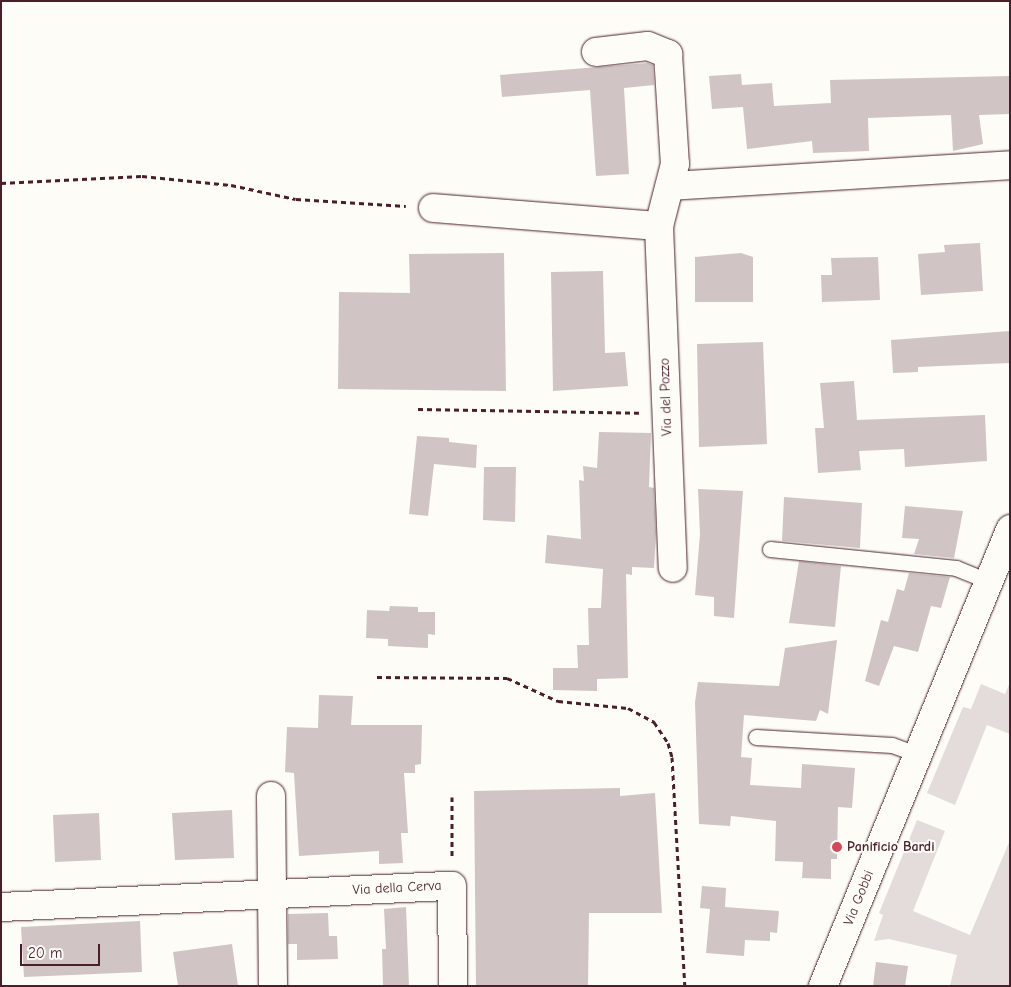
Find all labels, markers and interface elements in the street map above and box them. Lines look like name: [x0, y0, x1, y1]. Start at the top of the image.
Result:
street label: Via del Pozzo: [656, 358, 676, 436]
place label: Panificio Bardi: [847, 839, 935, 855]
marker: Panificio Bardi: [831, 841, 843, 853]
street label: Via Gobbi: [840, 868, 878, 928]
street label: Via della Cerva: [352, 877, 442, 899]
scale bar: [22, 934, 102, 966]
text: 20 m: [28, 944, 62, 962]

